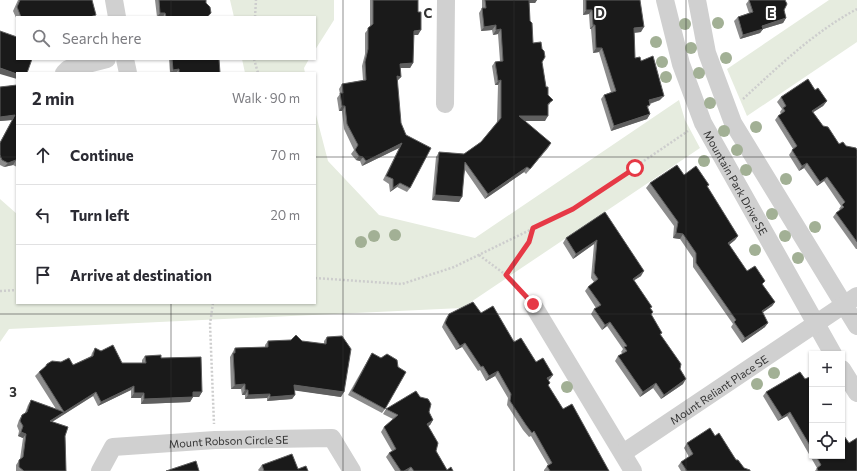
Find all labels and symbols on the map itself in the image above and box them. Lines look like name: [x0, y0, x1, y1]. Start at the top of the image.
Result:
text: C: [424, 5, 433, 21]
text: D: [595, 5, 605, 21]
text: E: [767, 5, 775, 21]
street label: Mountain Park Drive SE: [702, 128, 771, 237]
route start: [626, 159, 644, 177]
route end: [524, 295, 542, 313]
street label: Mount Reliant Place SE: [667, 351, 770, 426]
text: 3: [9, 384, 17, 400]
street label: Mount Robson Circle SE: [168, 432, 289, 450]

